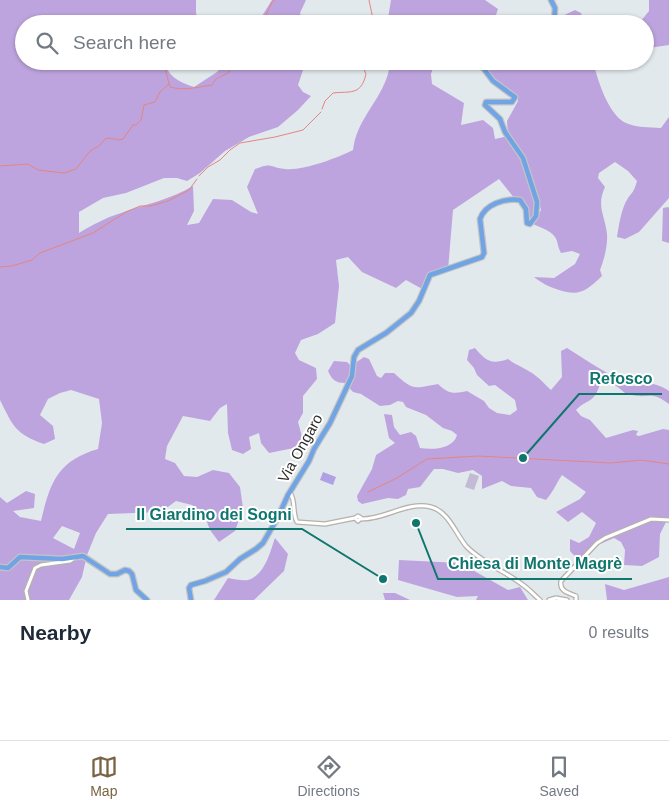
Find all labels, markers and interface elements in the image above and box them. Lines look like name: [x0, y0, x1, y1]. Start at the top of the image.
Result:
search box: [15, 15, 654, 70]
icon: search: [33, 29, 61, 57]
text: Search here: [73, 32, 177, 53]
callout: Refosco: [579, 363, 662, 394]
text: Refosco: [589, 370, 653, 387]
street label: Via Ongaro: [274, 411, 326, 485]
callout: Il Giardino dei Sogni: [126, 498, 302, 529]
text: Il Giardino dei Sogni: [136, 506, 292, 523]
callout: Chiesa di Monte Magrè: [438, 548, 632, 579]
text: Chiesa di Monte Magrè: [448, 555, 622, 572]
text: Nearby: [20, 621, 91, 644]
text: 0 results: [589, 624, 649, 641]
tab: Map: [90, 753, 118, 799]
tab: Directions: [298, 753, 360, 799]
tab: Saved: [539, 753, 579, 799]

